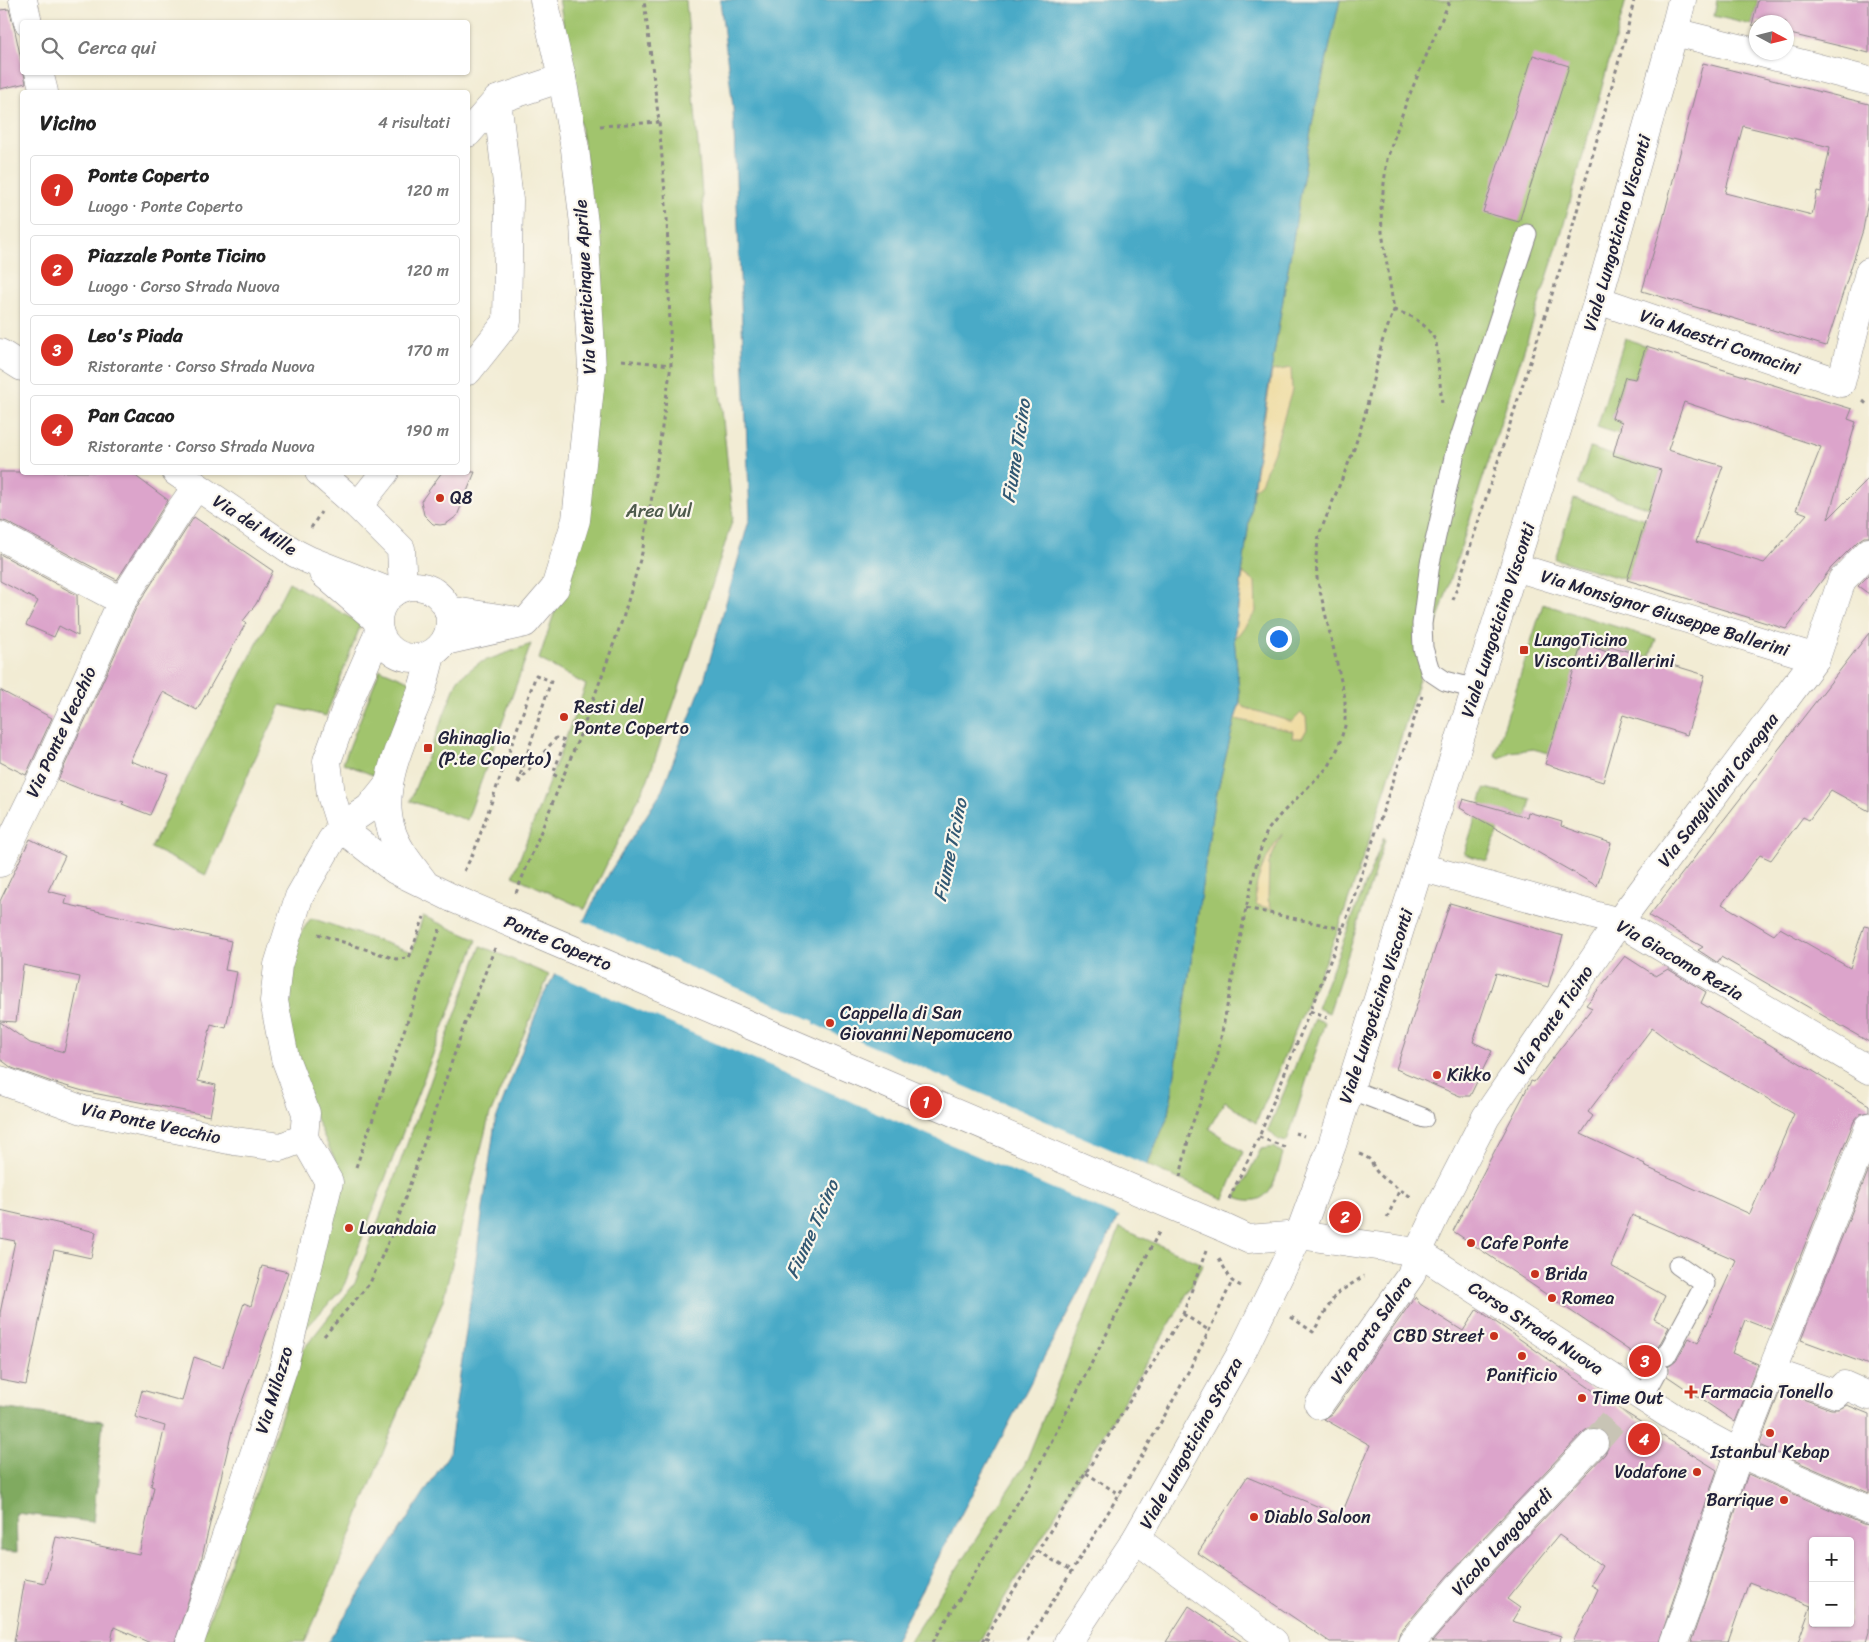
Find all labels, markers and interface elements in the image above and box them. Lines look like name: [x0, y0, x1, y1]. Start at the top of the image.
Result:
north arrow: [1749, 15, 1794, 60]
search box: [20, 20, 470, 75]
text: Cerca qui: [78, 31, 156, 64]
icon: search: [38, 34, 66, 62]
text: Vicino: [40, 104, 96, 142]
text: 4 risultati: [378, 108, 450, 137]
street label: Viale Lungoticino Visconti: [1574, 130, 1661, 335]
text: Ponte Coperto: [88, 159, 209, 192]
text: 1: [54, 176, 60, 205]
text: 120 m: [406, 176, 449, 205]
text: Luogo · Ponte Coperto: [88, 192, 243, 221]
street label: Via Venticinque Aprile: [564, 199, 606, 375]
text: Piazzale Ponte Ticino: [88, 239, 266, 272]
text: 2: [52, 256, 62, 285]
text: 120 m: [406, 256, 449, 285]
text: Luogo · Corso Strada Nuova: [88, 272, 280, 301]
street label: Via Maestri Comacini: [1635, 300, 1806, 385]
text: Leo's Piada: [88, 319, 183, 352]
text: 3: [53, 336, 61, 365]
text: 170 m: [406, 336, 449, 365]
text: Ristorante · Corso Strada Nuova: [88, 352, 315, 381]
water label: Fiume Ticino: [992, 395, 1041, 505]
text: Pan Cacao: [88, 399, 174, 432]
text: 4: [52, 416, 62, 445]
text: 190 m: [406, 416, 449, 445]
text: Ristorante · Corso Strada Nuova: [88, 432, 315, 461]
place label: Q8: [450, 482, 473, 514]
street label: Via dei Mille: [206, 485, 304, 565]
marker: Q8: [434, 492, 446, 504]
park label: Area Vul: [625, 495, 693, 527]
street label: Viale Lungoticino Visconti: [1451, 518, 1545, 722]
street label: Via Monsignor Giuseppe Ballerini: [1537, 560, 1794, 666]
place label: LungoTicino Visconti/Ballerini: [1534, 624, 1676, 677]
your location: [1266, 626, 1292, 652]
marker: LungoTicino Visconti/Ballerini: [1518, 644, 1530, 656]
street label: Via Ponte Vecchio: [17, 661, 105, 803]
place label: Resti del Ponte Coperto: [574, 691, 689, 744]
street label: Via Sangiuliani Cavagna: [1649, 705, 1788, 874]
marker: Resti del Ponte Coperto: [558, 711, 570, 723]
place label: Ghinaglia (P.te Coperto): [438, 722, 552, 775]
marker: Ghinaglia (P.te Coperto): [422, 742, 434, 754]
water label: Fiume Ticino: [923, 794, 977, 904]
street label: Viale Lungoticino Visconti: [1329, 904, 1423, 1108]
street label: Ponte Coperto: [499, 906, 617, 980]
street label: Via Giacomo Rezia: [1610, 910, 1750, 1010]
street label: Via Ponte Ticino: [1504, 958, 1602, 1082]
place label: Cappella di San Giovanni Nepomuceno: [840, 997, 1012, 1050]
marker: Cappella di San Giovanni Nepomuceno: [824, 1017, 836, 1029]
place label: Kikko: [1447, 1059, 1491, 1091]
marker: Kikko: [1431, 1069, 1443, 1081]
pin: 1: [910, 1083, 942, 1121]
street label: Via Ponte Vecchio: [78, 1093, 224, 1153]
water label: Fiume Ticino: [776, 1173, 849, 1283]
pin: 2: [1329, 1198, 1361, 1236]
place label: Lavandaia: [359, 1212, 437, 1244]
marker: Lavandaia: [343, 1222, 355, 1234]
place label: Cafe Ponte: [1481, 1227, 1569, 1259]
marker: Cafe Ponte: [1465, 1237, 1477, 1249]
place label: Brida: [1545, 1258, 1588, 1290]
marker: Brida: [1529, 1268, 1541, 1280]
street label: Via Porta Salara: [1321, 1269, 1421, 1391]
street label: Corso Strada Nuova: [1462, 1272, 1610, 1384]
place label: Romea: [1562, 1282, 1614, 1314]
marker: Romea: [1546, 1292, 1558, 1304]
place label: CBD Street: [1393, 1320, 1485, 1352]
marker: CBD Street: [1488, 1330, 1500, 1342]
street label: Via Milazzo: [246, 1342, 302, 1438]
pin: 3: [1629, 1342, 1661, 1380]
marker: Panificio: [1516, 1350, 1528, 1362]
street label: Viale Lungoticino Sforza: [1130, 1351, 1252, 1535]
place label: Panificio: [1486, 1359, 1558, 1391]
place label: Farmacia Tonello: [1701, 1376, 1833, 1408]
place label: Time Out: [1592, 1382, 1664, 1414]
marker: Farmacia Tonello: [1685, 1386, 1697, 1398]
marker: Time Out: [1576, 1392, 1588, 1404]
pin: 4: [1628, 1420, 1660, 1458]
marker: Istanbul Kebap: [1764, 1427, 1776, 1439]
place label: Istanbul Kebap: [1709, 1436, 1830, 1468]
place label: Vodafone: [1614, 1456, 1687, 1488]
marker: Vodafone: [1691, 1466, 1703, 1478]
street label: Vicolo Longobardi: [1443, 1480, 1562, 1604]
place label: Barrique: [1706, 1484, 1774, 1516]
marker: Barrique: [1778, 1494, 1790, 1506]
place label: Diablo Saloon: [1264, 1501, 1371, 1533]
marker: Diablo Saloon: [1248, 1511, 1260, 1523]
map controls: [1809, 1537, 1854, 1627]
button: +: [1809, 1537, 1854, 1582]
button: −: [1809, 1582, 1854, 1627]

